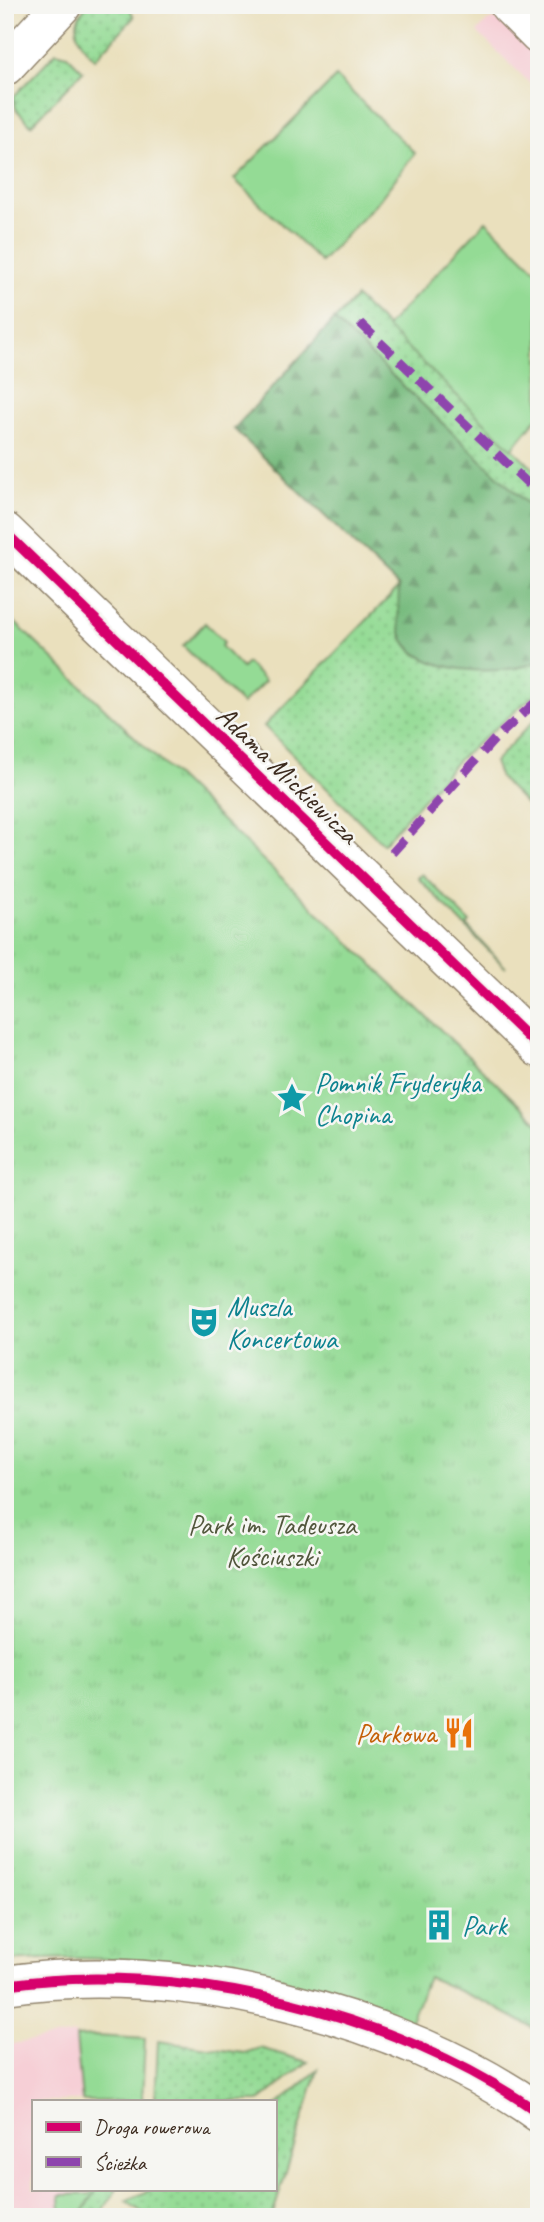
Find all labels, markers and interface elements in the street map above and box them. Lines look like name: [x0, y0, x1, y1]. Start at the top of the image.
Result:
street label: Adama Mickiewicza: [209, 698, 367, 852]
place label: Pomnik Fryderyka Chopina: [315, 1065, 483, 1132]
place icon: Pomnik Fryderyka Chopina: [275, 1081, 309, 1115]
place label: Muszla Koncertowa: [227, 1289, 339, 1356]
theatre icon: Muszla Koncertowa: [187, 1305, 221, 1339]
park label: Park im. Tadeusza Kościuszki: [188, 1507, 358, 1574]
place label: Parkowa: [356, 1716, 439, 1751]
restaurant icon: Parkowa: [442, 1716, 476, 1750]
building icon: Park: [422, 1908, 456, 1942]
place label: Park: [462, 1908, 508, 1943]
legend: [32, 2100, 276, 2190]
text: Droga rowerowa: [94, 2114, 212, 2140]
text: Ścieżka: [94, 2150, 148, 2176]

